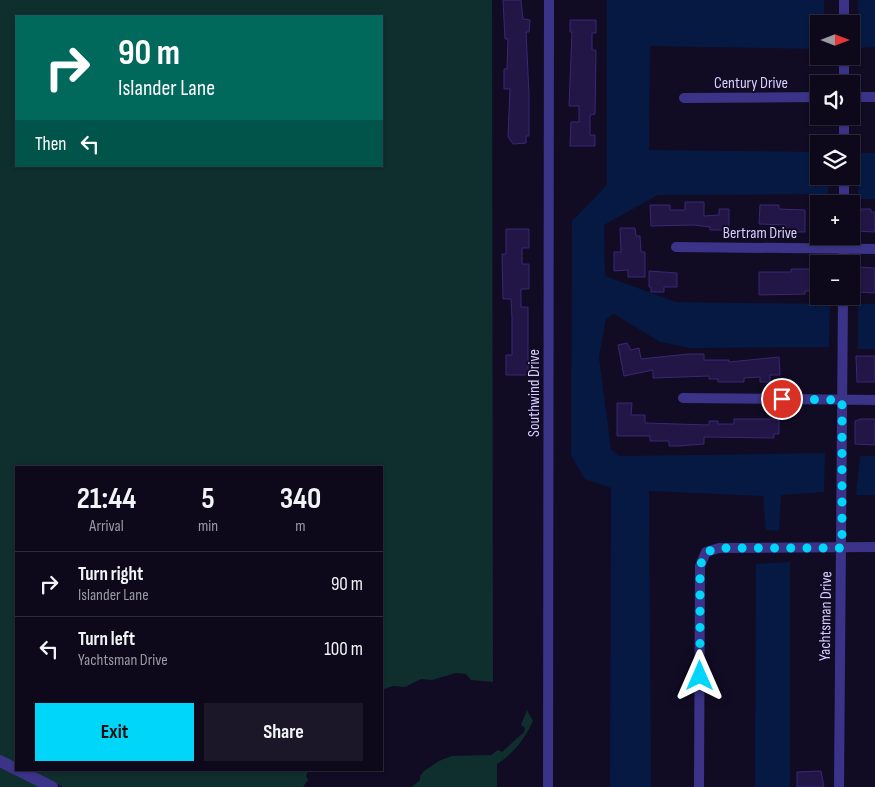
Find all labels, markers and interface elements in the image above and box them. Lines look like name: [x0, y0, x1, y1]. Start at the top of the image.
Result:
north arrow: [810, 15, 860, 65]
map controls: [810, 15, 860, 305]
text: 90 m: [118, 32, 180, 75]
icon: right: [35, 35, 100, 100]
street label: Century Drive: [714, 74, 788, 93]
text: Islander Lane: [118, 75, 215, 102]
button: sound: [810, 75, 860, 125]
icon: left: [76, 130, 104, 158]
text: Then: [35, 133, 66, 156]
button: layers: [810, 135, 860, 185]
button: +: [810, 195, 860, 245]
street label: Bertram Drive: [723, 224, 797, 243]
button: −: [810, 255, 860, 305]
street label: Southwind Drive: [525, 349, 544, 437]
pin: [761, 378, 803, 420]
icon: arrive: [768, 385, 796, 413]
text: 21:44: [77, 481, 136, 517]
text: 5: [201, 481, 215, 517]
text: 340: [280, 481, 321, 517]
text: Arrival: [89, 517, 124, 536]
text: min: [198, 517, 218, 536]
text: m: [295, 517, 306, 536]
text: Turn right: [78, 563, 143, 586]
icon: right: [35, 570, 63, 598]
street label: Yachtsman Drive: [816, 571, 836, 661]
text: 90 m: [331, 573, 363, 596]
text: Islander Lane: [78, 586, 149, 605]
text: Turn left: [78, 628, 135, 651]
icon: left: [35, 635, 63, 663]
text: 100 m: [324, 638, 363, 661]
position arrow: [673, 649, 725, 701]
text: Yachtsman Drive: [78, 651, 168, 670]
button: Exit: [35, 703, 194, 761]
button: Share: [204, 703, 363, 761]

